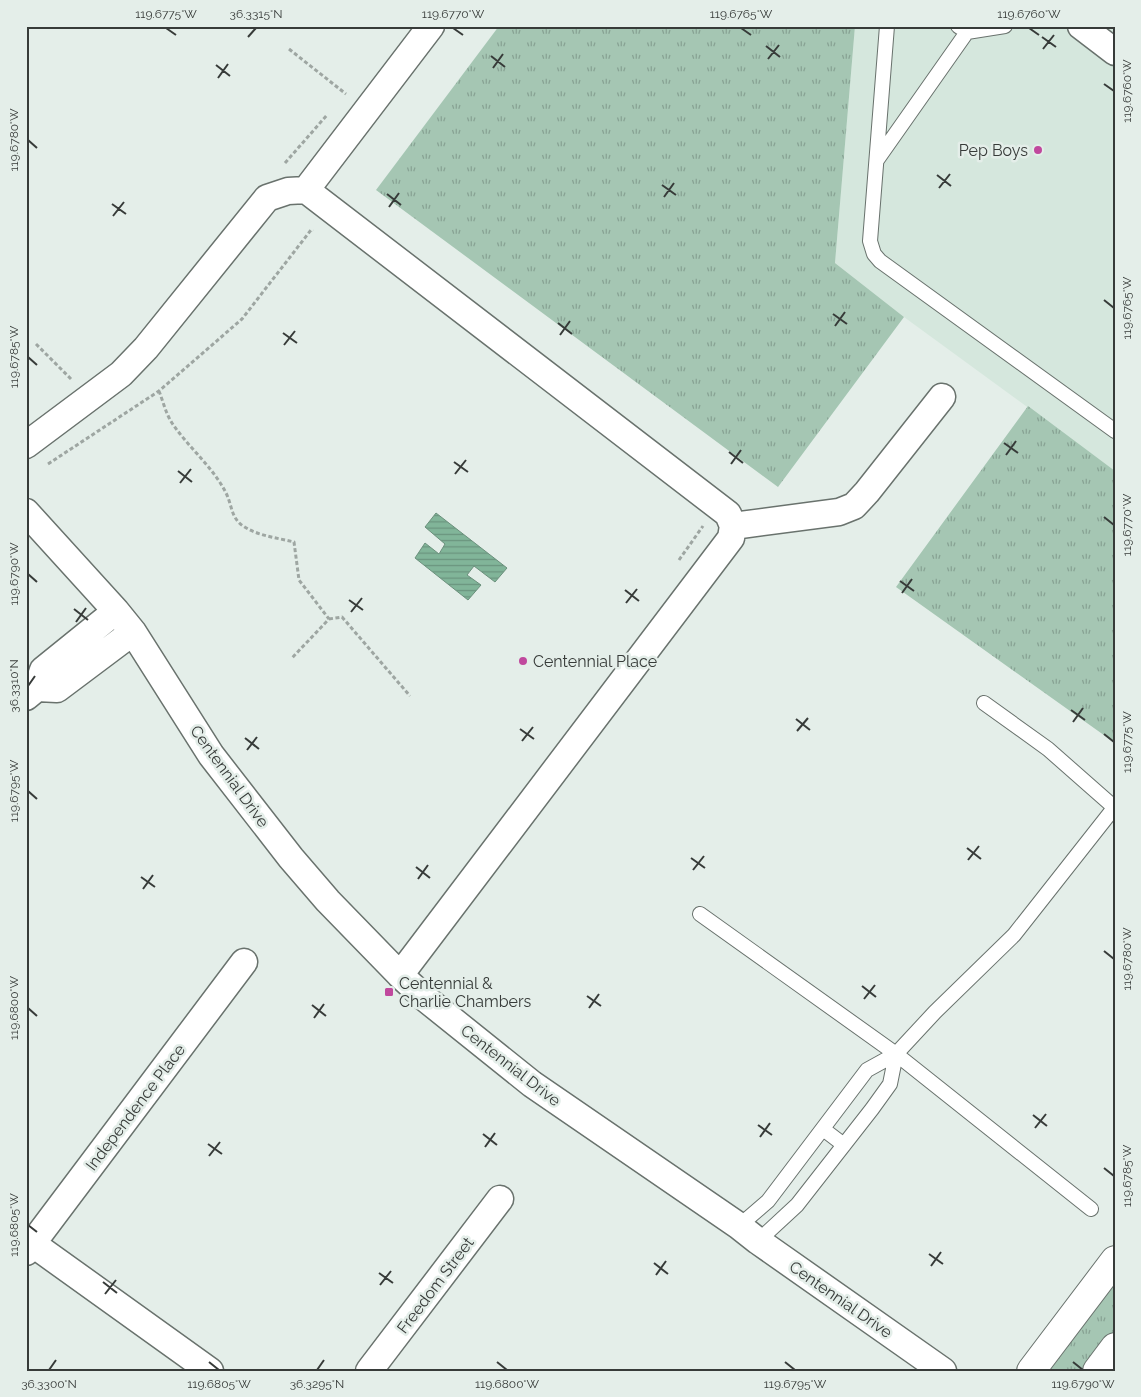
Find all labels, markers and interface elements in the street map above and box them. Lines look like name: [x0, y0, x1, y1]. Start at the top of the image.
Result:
text: 119.6775°W: [135, 7, 197, 21]
text: 36.3315°N: [230, 7, 282, 21]
text: 119.6770°W: [422, 7, 485, 21]
text: 119.6765°W: [710, 7, 773, 21]
text: 119.6760°W: [997, 7, 1061, 21]
text: 119.6760°W: [1120, 59, 1134, 123]
text: 119.6780°W: [7, 108, 21, 172]
place label: Pep Boys: [959, 141, 1028, 160]
marker: Pep Boys: [1032, 144, 1044, 156]
text: 119.6765°W: [1120, 276, 1134, 339]
text: 119.6785°W: [7, 325, 21, 388]
text: 119.6770°W: [1120, 493, 1134, 556]
text: 119.6790°W: [7, 542, 21, 606]
place label: Centennial Place: [533, 652, 657, 671]
marker: Centennial Place: [517, 655, 529, 667]
text: 36.3310°N: [7, 659, 21, 713]
text: 119.6775°W: [1120, 711, 1134, 773]
street label: Centennial Drive: [186, 722, 273, 831]
text: 119.6795°W: [7, 759, 21, 822]
text: 119.6780°W: [1120, 927, 1134, 991]
place label: Centennial & Charlie Chambers: [399, 974, 532, 1011]
text: 119.6800°W: [7, 976, 21, 1040]
marker: Centennial & Charlie Chambers: [383, 986, 395, 998]
street label: Centennial Drive: [457, 1021, 564, 1110]
street label: Independence Place: [82, 1040, 189, 1174]
text: 119.6785°W: [1120, 1144, 1134, 1207]
text: 119.6805°W: [7, 1193, 21, 1257]
street label: Freedom Street: [393, 1233, 478, 1337]
street label: Centennial Drive: [786, 1257, 896, 1342]
text: 36.3300°N: [21, 1377, 77, 1391]
text: 119.6805°W: [187, 1377, 251, 1391]
text: 36.3295°N: [290, 1377, 344, 1391]
text: 119.6800°W: [475, 1377, 539, 1391]
text: 119.6795°W: [764, 1377, 827, 1391]
text: 119.6790°W: [1051, 1377, 1115, 1391]

